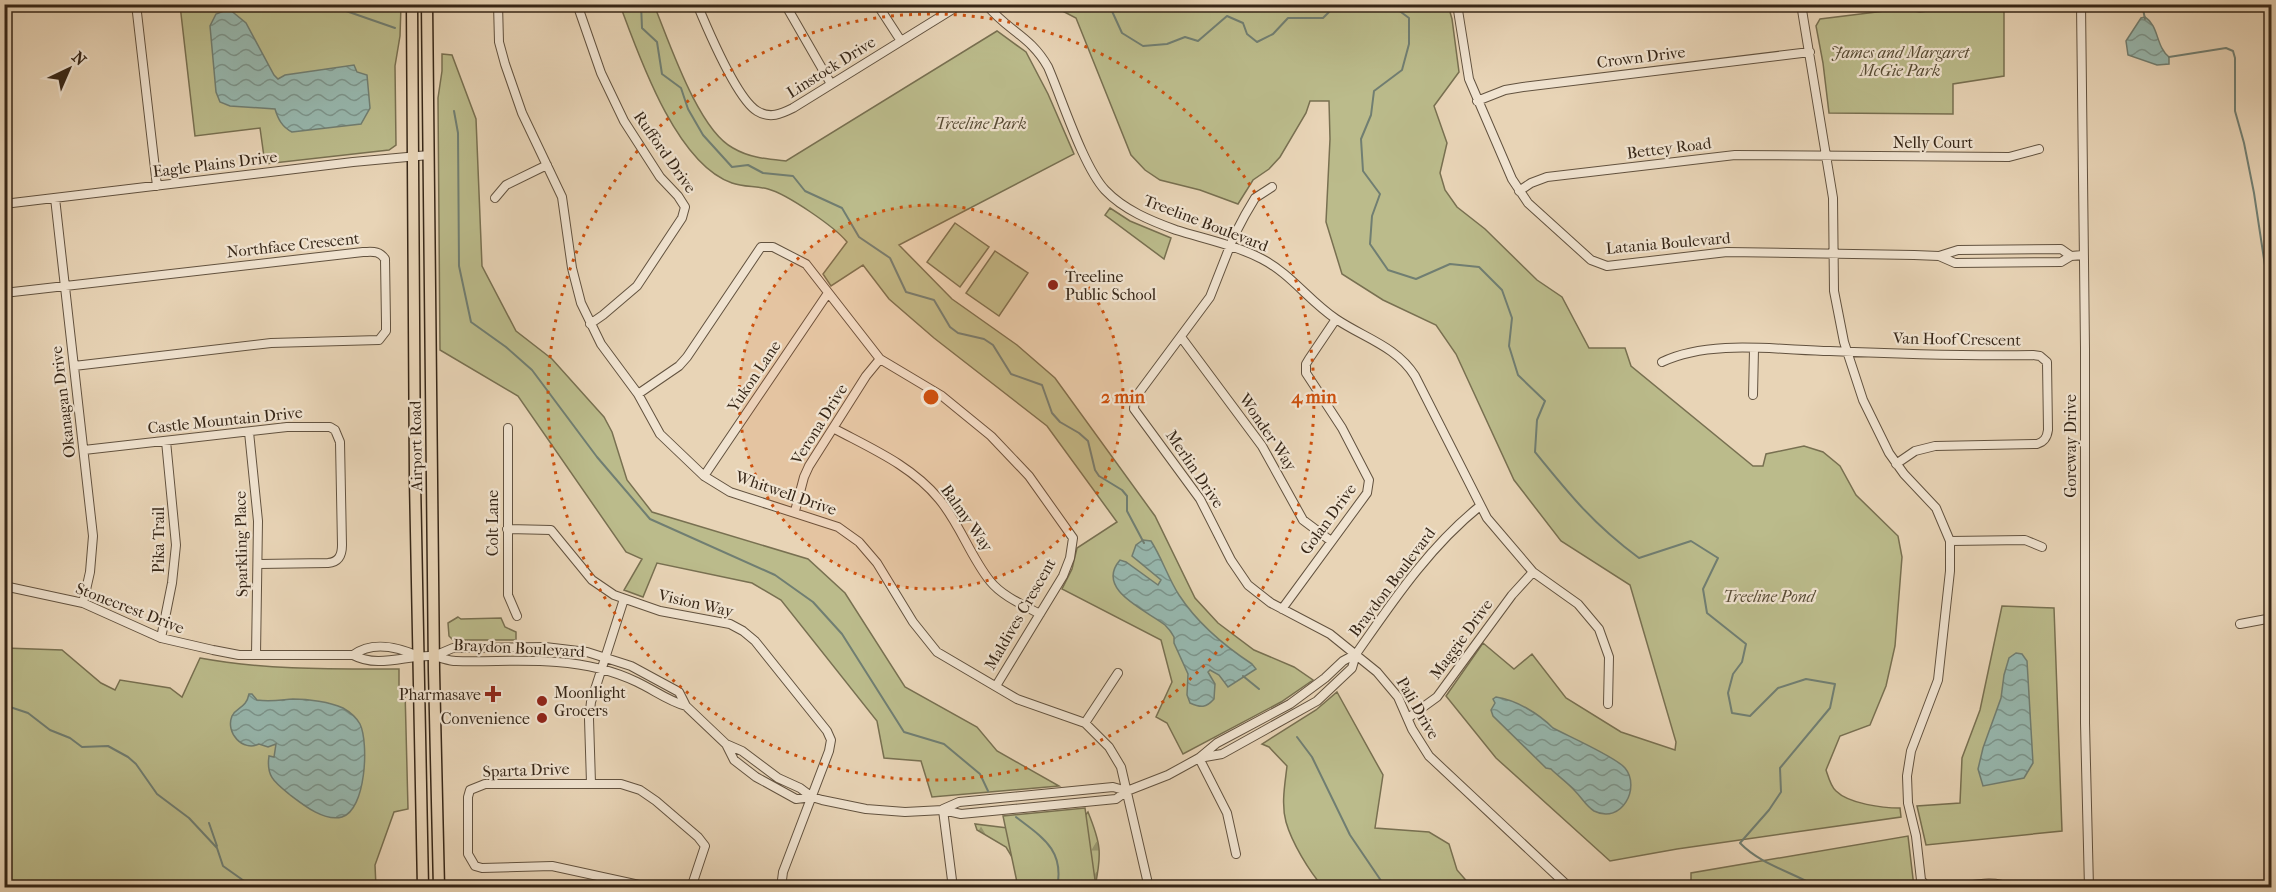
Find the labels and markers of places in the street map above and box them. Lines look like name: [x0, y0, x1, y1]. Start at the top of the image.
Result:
place label: Treeline Public School: [1065, 267, 1157, 304]
marker: Treeline Public School: [1046, 278, 1060, 292]
centre of rings: [921, 387, 941, 407]
place label: Moonlight Grocers: [554, 683, 626, 720]
place label: Pharmasave: [399, 685, 481, 704]
marker: Pharmasave: [486, 687, 500, 701]
marker: Moonlight Grocers: [535, 694, 549, 708]
place label: Convenience: [441, 709, 530, 728]
marker: Convenience: [535, 711, 549, 725]

